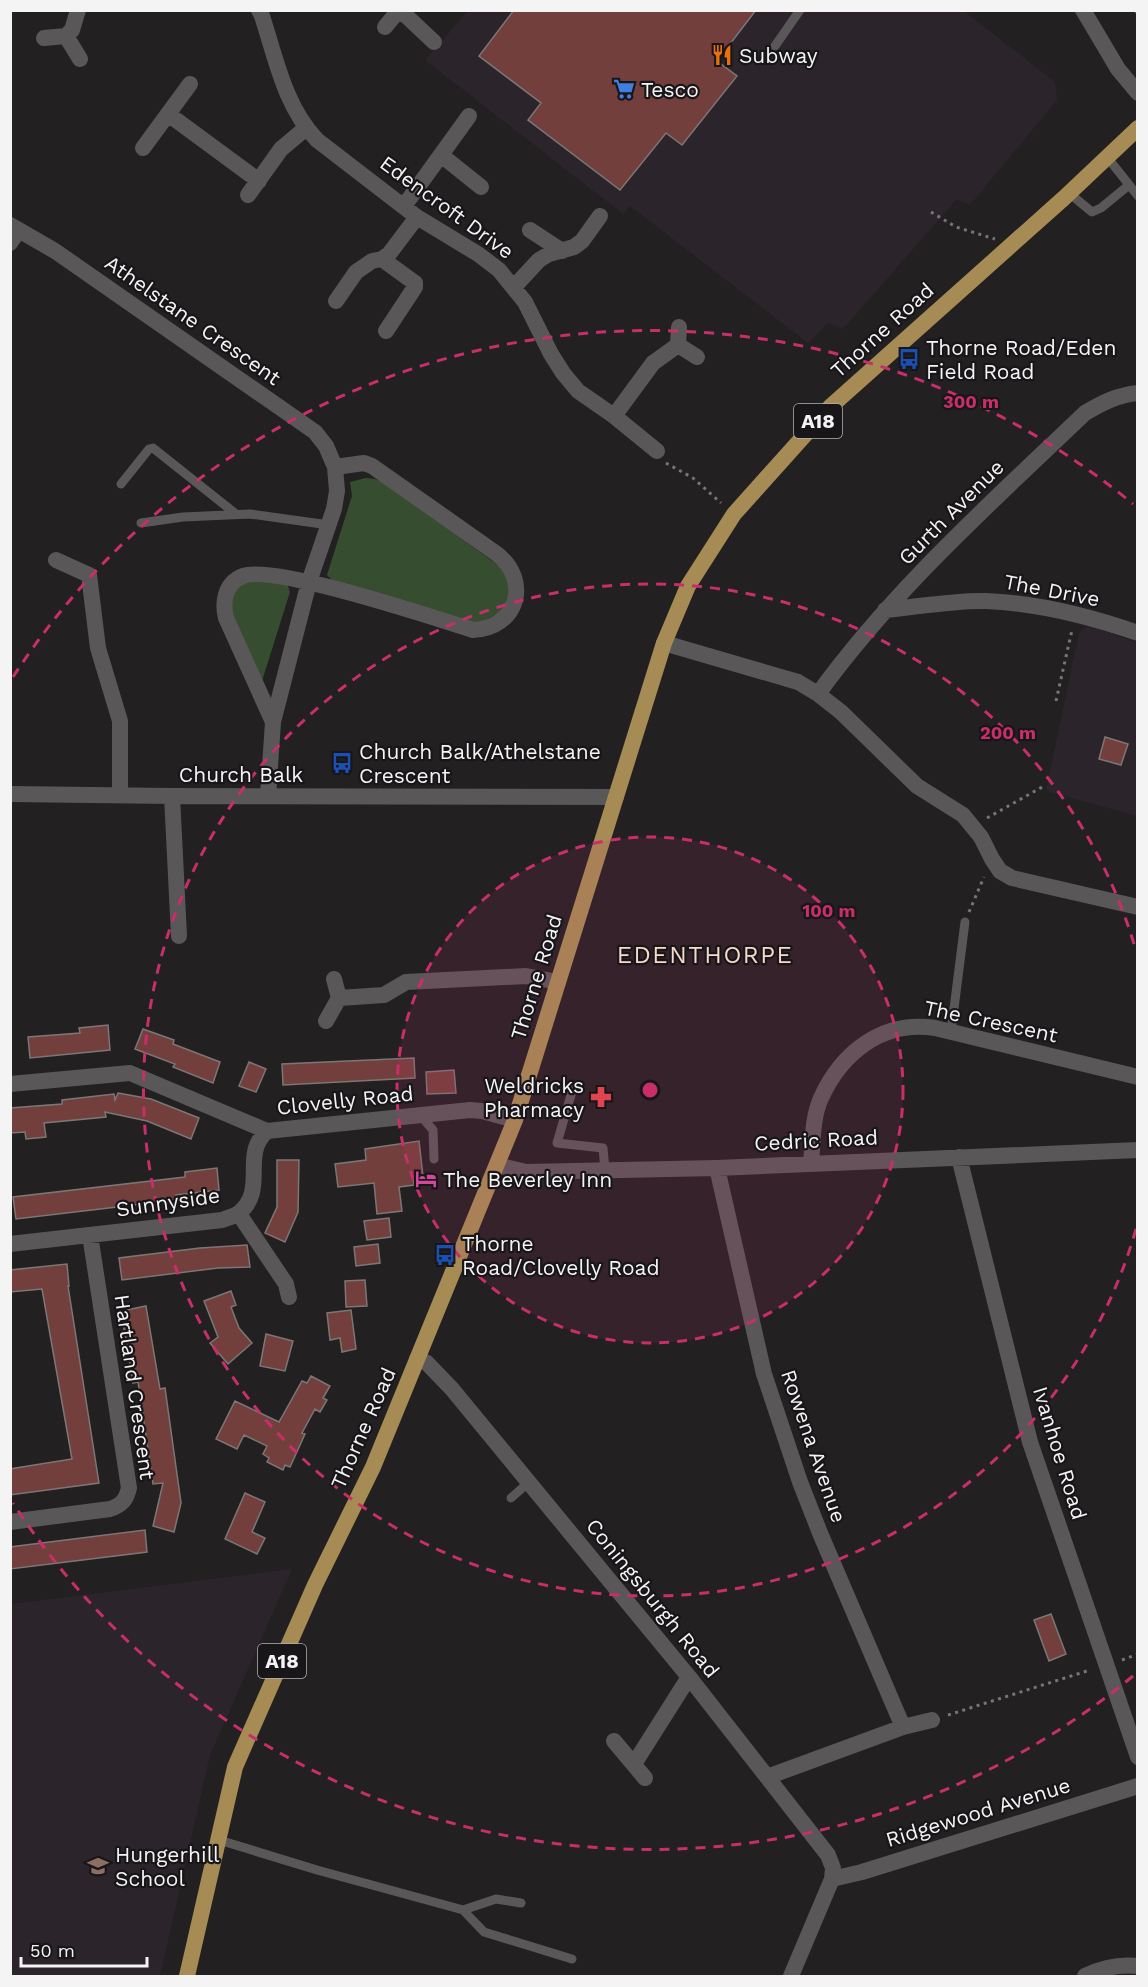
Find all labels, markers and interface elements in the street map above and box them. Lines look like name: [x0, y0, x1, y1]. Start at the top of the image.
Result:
restaurant icon: Subway: [710, 43, 734, 67]
place label: Subway: [739, 43, 818, 68]
supermarket icon: Tesco: [612, 77, 636, 101]
place label: Tesco: [641, 77, 699, 102]
street label: Edencroft Drive: [375, 150, 519, 264]
street label: Athelstane Crescent: [100, 250, 286, 390]
street label: Thorne Road: [825, 277, 939, 383]
place label: Thorne Road/Eden Field Road: [926, 335, 1116, 384]
bus stop icon: Thorne Road/Eden Field Road: [897, 347, 921, 371]
text: 300 m: [943, 391, 999, 412]
road number: A18: [794, 404, 842, 438]
street label: Gurth Avenue: [893, 454, 1009, 570]
street label: The Drive: [1002, 568, 1102, 612]
text: 200 m: [980, 722, 1036, 743]
place label: Church Balk/Athelstane Crescent: [359, 739, 601, 788]
bus stop icon: Church Balk/Athelstane Crescent: [330, 751, 354, 775]
street label: Church Balk: [179, 762, 303, 787]
text: 100 m: [802, 900, 856, 921]
street label: Thorne Road: [505, 911, 567, 1043]
district label: EDENTHORPE: [617, 941, 793, 969]
street label: The Crescent: [922, 995, 1060, 1047]
place label: Weldricks Pharmacy: [484, 1073, 584, 1122]
street label: Clovelly Road: [275, 1080, 415, 1120]
centre of rings: [640, 1080, 660, 1100]
pharmacy icon: Weldricks Pharmacy: [589, 1085, 613, 1109]
street label: Cedric Road: [753, 1124, 879, 1156]
hotel icon: The Beverley Inn: [414, 1167, 438, 1191]
place label: The Beverley Inn: [443, 1167, 612, 1192]
street label: Sunnyside: [115, 1182, 221, 1222]
place label: Thorne Road/Clovelly Road: [462, 1231, 660, 1280]
bus stop icon: Thorne Road/Clovelly Road: [433, 1243, 457, 1267]
street label: Hartland Crescent: [110, 1293, 160, 1481]
street label: Thorne Road: [325, 1364, 401, 1492]
street label: Rowena Avenue: [776, 1366, 852, 1526]
street label: Ivanhoe Road: [1028, 1383, 1092, 1523]
street label: Coningsburgh Road: [581, 1513, 725, 1683]
road number: A18: [258, 1644, 306, 1678]
street label: Ridgewood Avenue: [883, 1772, 1073, 1852]
place label: Hungerhill School: [115, 1842, 220, 1891]
school or university icon: Hungerhill School: [86, 1854, 110, 1878]
scale bar: [21, 1930, 147, 1968]
text: 50 m: [30, 1940, 75, 1961]

